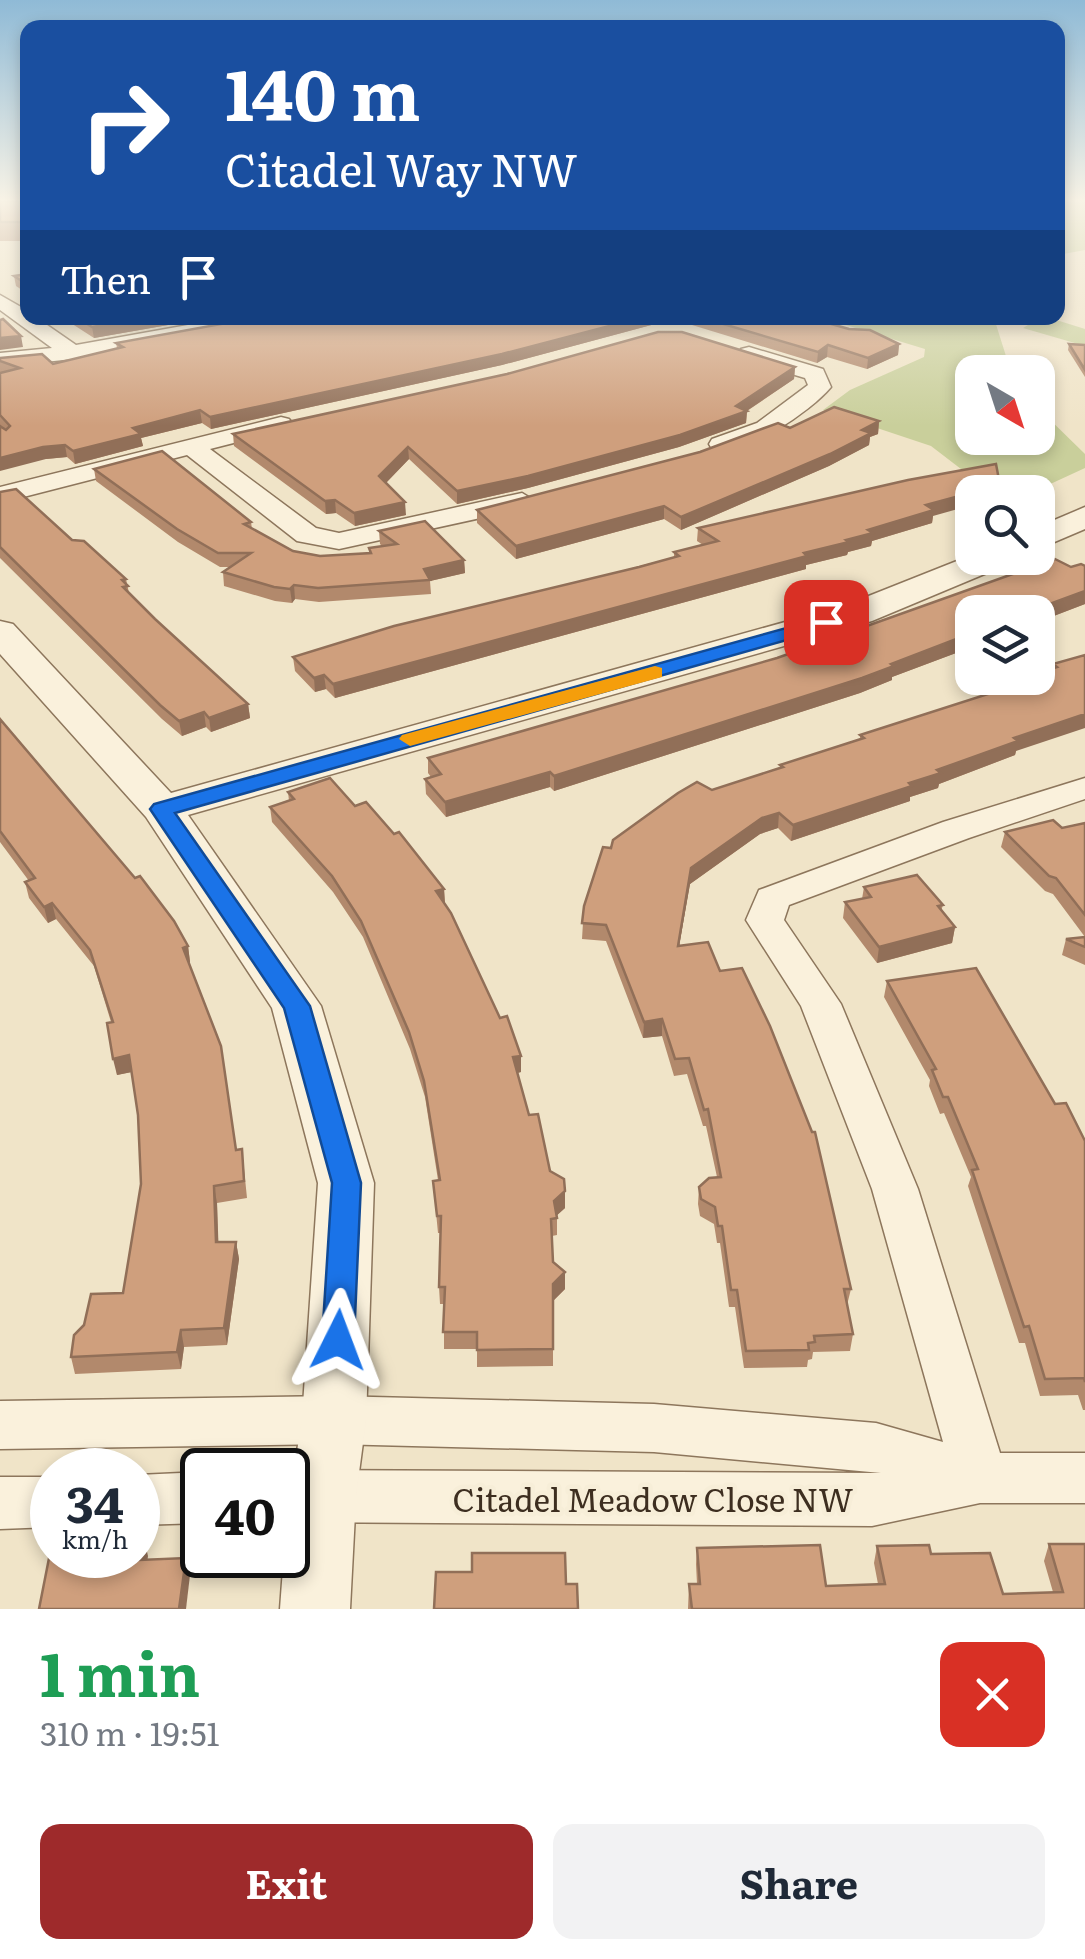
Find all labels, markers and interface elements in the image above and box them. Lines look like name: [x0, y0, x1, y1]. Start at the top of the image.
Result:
text: 140 m: [225, 39, 420, 143]
icon: right: [60, 60, 190, 190]
text: Citadel Way NW: [225, 134, 578, 201]
text: Then: [60, 249, 151, 306]
icon: arrive: [171, 250, 226, 305]
north arrow: [955, 355, 1055, 455]
map controls: [955, 355, 1055, 695]
button: search: [955, 475, 1055, 575]
pin: [784, 580, 869, 665]
icon: arrive: [799, 595, 854, 650]
button: layers: [955, 595, 1055, 695]
position arrow: [286, 1288, 390, 1392]
speed limit sign: 40: [180, 1448, 310, 1578]
text: 34: [66, 1464, 124, 1538]
street label: Citadel Meadow Close NW: [453, 1474, 853, 1522]
text: km/h: [62, 1520, 128, 1557]
text: 1 min: [40, 1626, 200, 1715]
button: close: [940, 1642, 1045, 1747]
text: 310 m · 19:51: [40, 1708, 219, 1756]
button: Exit: [40, 1824, 533, 1939]
button: Share: [553, 1824, 1045, 1939]

